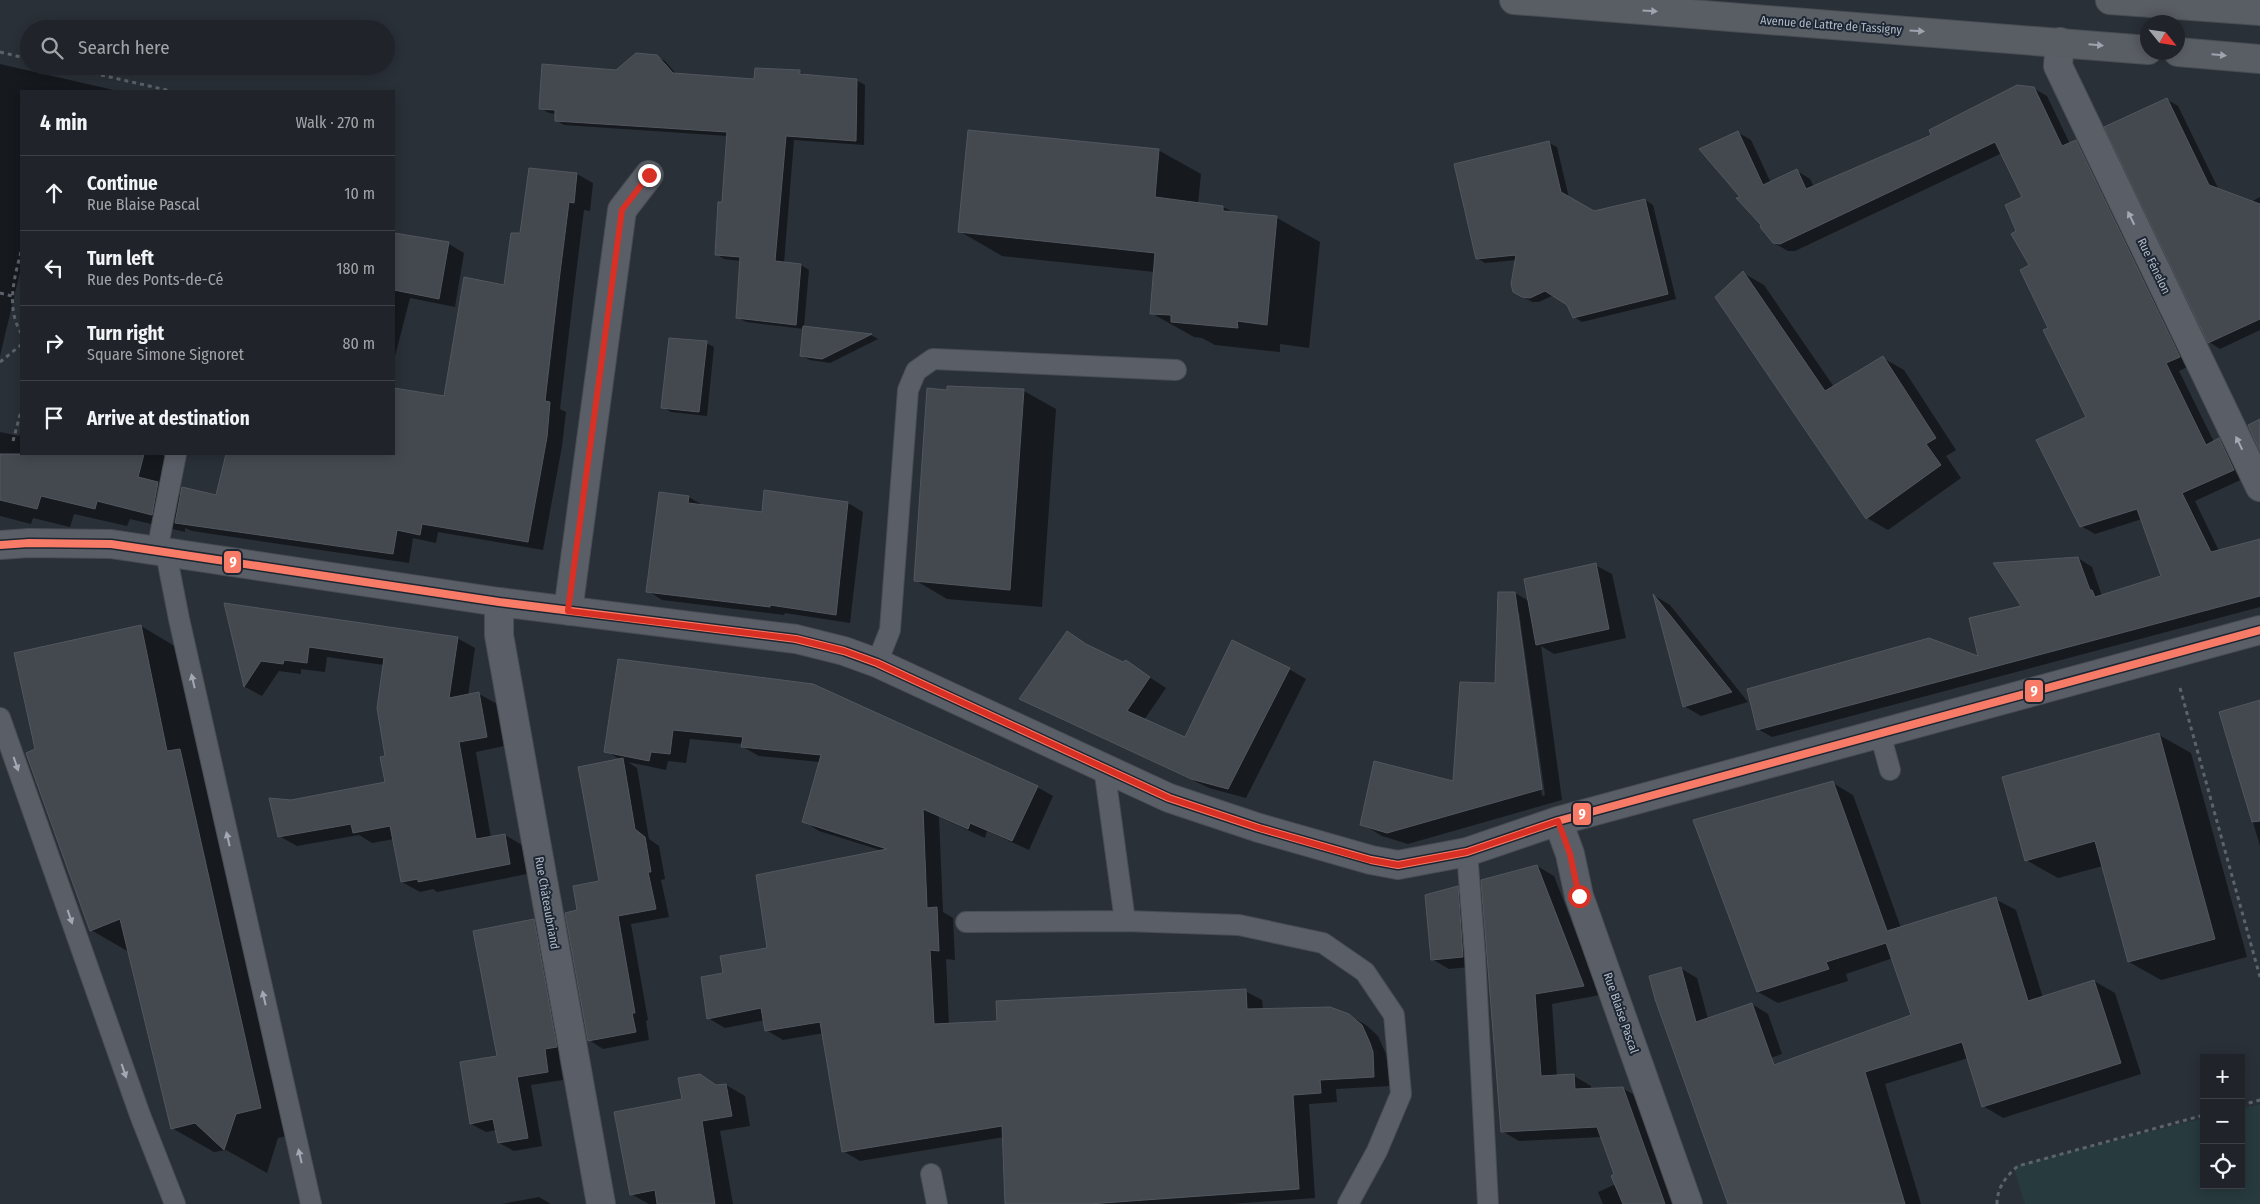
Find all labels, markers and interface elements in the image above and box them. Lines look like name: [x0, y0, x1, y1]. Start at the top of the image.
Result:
one-way arrow: [1642, 7, 1658, 15]
street label: Avenue de Lattre de Tassigny: [1760, 13, 1903, 37]
north arrow: [2140, 15, 2185, 60]
search box: [20, 20, 395, 75]
one-way arrow: [1909, 28, 1925, 36]
icon: search: [38, 34, 66, 62]
text: Search here: [78, 36, 170, 59]
one-way arrow: [2088, 42, 2104, 50]
one-way arrow: [2211, 52, 2227, 60]
text: 4 min: [40, 110, 88, 136]
text: Walk · 270 m: [296, 113, 375, 132]
route end: [638, 164, 661, 187]
text: Continue: [87, 172, 158, 195]
icon: ahead: [40, 179, 68, 207]
text: 10 m: [344, 184, 375, 203]
text: Rue Blaise Pascal: [87, 195, 200, 214]
one-way arrow: [2127, 211, 2135, 225]
street label: Rue Fénelon: [2134, 236, 2174, 296]
text: Turn left: [87, 247, 154, 270]
icon: left: [40, 254, 68, 282]
text: 180 m: [336, 259, 375, 278]
text: Rue des Ponts-de-Cé: [87, 270, 223, 289]
text: Turn right: [87, 322, 164, 345]
icon: right: [40, 329, 68, 357]
text: 80 m: [343, 334, 375, 353]
text: Square Simone Signoret: [87, 345, 244, 364]
icon: arrive: [40, 404, 68, 432]
text: Arrive at destination: [87, 407, 250, 430]
one-way arrow: [2235, 436, 2243, 450]
line badge: 9: [223, 550, 242, 574]
text: 9: [229, 554, 237, 571]
one-way arrow: [188, 672, 196, 688]
line badge: 9: [2024, 679, 2044, 703]
text: 9: [2030, 683, 2038, 700]
one-way arrow: [12, 757, 20, 772]
line badge: 9: [1572, 802, 1592, 826]
text: 9: [1578, 806, 1586, 823]
one-way arrow: [224, 832, 232, 847]
street label: Rue Châteaubriand: [532, 856, 562, 950]
route start: [1568, 885, 1591, 908]
one-way arrow: [67, 910, 74, 925]
street label: Rue Blaise Pascal: [1601, 971, 1641, 1055]
one-way arrow: [260, 990, 268, 1006]
map controls: [2200, 1054, 2245, 1189]
button: +: [2200, 1054, 2245, 1099]
one-way arrow: [121, 1063, 128, 1078]
button: −: [2200, 1099, 2245, 1144]
button: locate: [2200, 1144, 2245, 1189]
one-way arrow: [296, 1149, 304, 1164]

